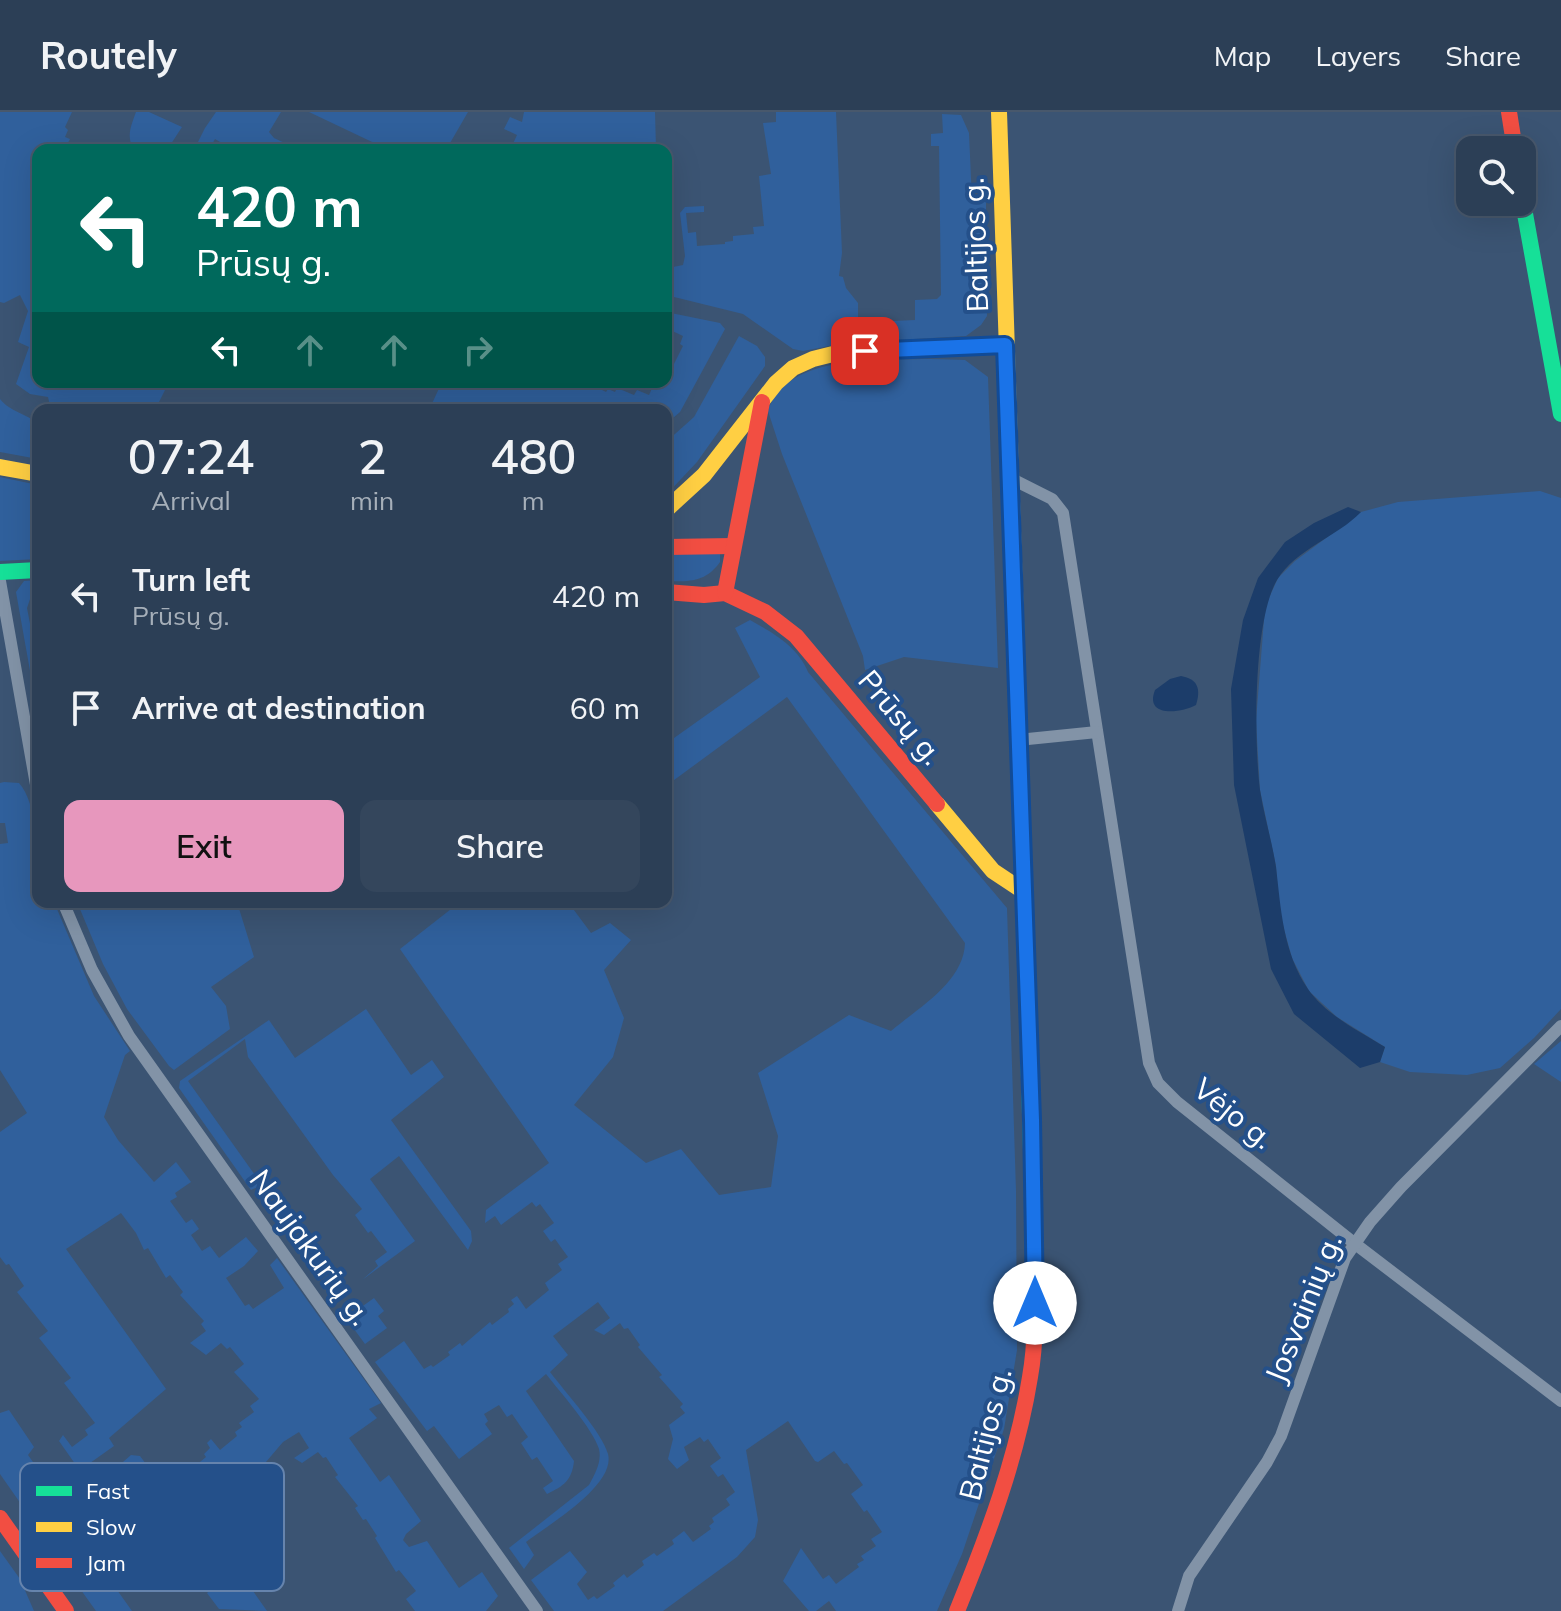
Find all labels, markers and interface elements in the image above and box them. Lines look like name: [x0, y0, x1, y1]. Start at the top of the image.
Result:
text: Routely: [40, 31, 177, 79]
text: Map: [1214, 38, 1271, 73]
text: Layers: [1315, 38, 1401, 73]
text: Share: [1445, 38, 1521, 73]
map controls: [1456, 136, 1536, 216]
button: search: [1456, 136, 1536, 216]
text: 420 m: [196, 171, 363, 241]
icon: left: [64, 176, 168, 280]
street label: Baltijos g.: [954, 177, 996, 313]
text: Prūsų g.: [196, 240, 331, 285]
pin: [831, 317, 899, 385]
icon: left: [204, 328, 248, 372]
icon: ahead: [288, 328, 332, 372]
icon: ahead: [372, 328, 416, 372]
icon: right: [456, 328, 500, 372]
icon: arrive: [843, 329, 887, 373]
text: 07:24: [128, 426, 254, 486]
text: 2: [358, 426, 386, 486]
text: 480: [490, 426, 576, 486]
text: Arrival: [151, 484, 231, 517]
text: min: [350, 484, 394, 517]
text: m: [522, 484, 545, 517]
text: Turn left: [132, 561, 250, 599]
icon: left: [64, 574, 108, 618]
text: 420 m: [552, 577, 640, 615]
text: Prūsų g.: [132, 599, 229, 632]
street label: Prūsų g.: [850, 662, 952, 772]
icon: arrive: [64, 686, 108, 730]
text: Arrive at destination: [132, 689, 426, 727]
text: 60 m: [570, 689, 640, 727]
button: Exit: [64, 800, 344, 892]
button: Share: [360, 800, 640, 892]
street label: Vėjo g.: [1186, 1069, 1282, 1157]
street label: Naujakurių g.: [242, 1162, 380, 1332]
street label: Josvainių g.: [1256, 1228, 1350, 1388]
position arrow: [993, 1261, 1077, 1345]
street label: Baltijos g.: [950, 1364, 1020, 1504]
legend: [20, 1463, 284, 1591]
text: Fast: [86, 1477, 130, 1505]
text: Slow: [86, 1513, 136, 1541]
text: Jam: [86, 1549, 126, 1577]

